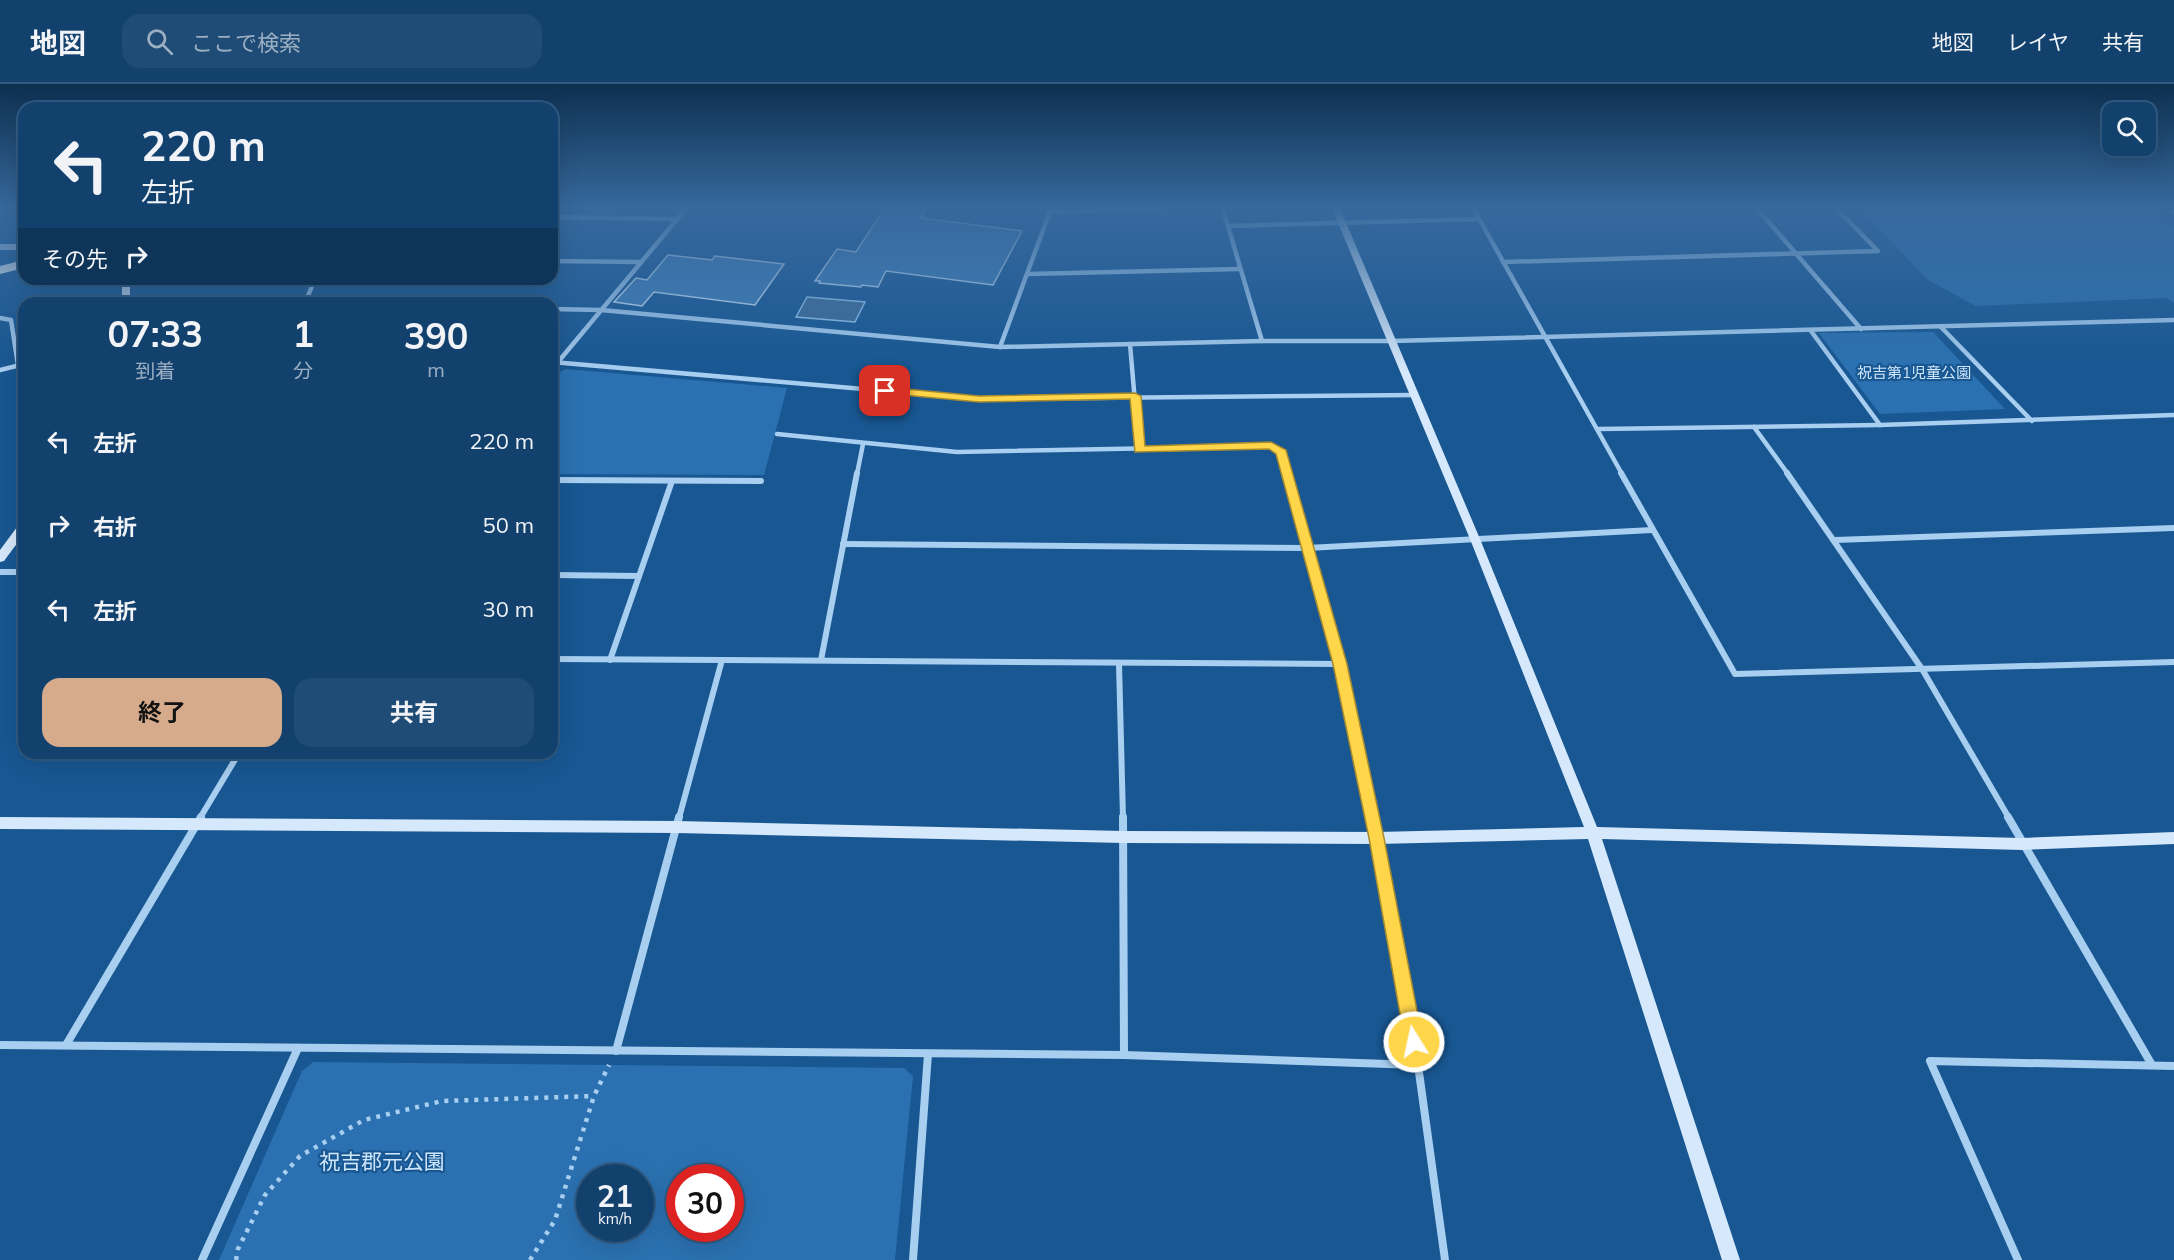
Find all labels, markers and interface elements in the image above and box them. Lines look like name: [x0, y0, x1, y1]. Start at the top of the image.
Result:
search box: [122, 14, 542, 68]
text: 地図: [30, 25, 86, 60]
icon: search: [143, 25, 176, 58]
text: ここで検索: [191, 29, 301, 57]
text: 地図: [1932, 29, 1974, 55]
text: レイヤ: [2007, 29, 2069, 55]
text: 共有: [2102, 29, 2144, 55]
map controls: [2102, 102, 2156, 156]
button: search: [2102, 102, 2156, 156]
text: 220 m: [141, 119, 266, 172]
icon: left: [42, 126, 120, 204]
text: 左折: [141, 175, 195, 209]
icon: right: [120, 240, 153, 273]
text: その先: [42, 245, 108, 273]
text: 07:33: [108, 311, 203, 356]
text: 1: [292, 311, 314, 356]
text: 390: [404, 313, 468, 358]
text: m: [427, 357, 445, 382]
text: 到着: [135, 358, 175, 383]
text: 分: [293, 358, 313, 383]
park label: 祝吉第1児童公園: [1857, 363, 1971, 382]
pin: [859, 365, 910, 416]
icon: arrive: [868, 374, 901, 407]
icon: left: [42, 425, 75, 458]
text: 220 m: [469, 427, 534, 455]
text: 左折: [93, 429, 137, 457]
icon: right: [42, 509, 75, 542]
text: 50 m: [483, 511, 534, 539]
text: 右折: [93, 513, 137, 541]
icon: left: [42, 593, 75, 626]
text: 30 m: [483, 595, 534, 623]
text: 左折: [93, 597, 137, 625]
button: 終了: [42, 678, 282, 747]
button: 共有: [294, 678, 534, 747]
position arrow: [1382, 1010, 1446, 1074]
park label: 祝吉郡元公園: [319, 1148, 445, 1174]
speed limit sign: 30: [666, 1164, 744, 1242]
text: 21: [597, 1177, 633, 1215]
text: km/h: [598, 1209, 632, 1228]

